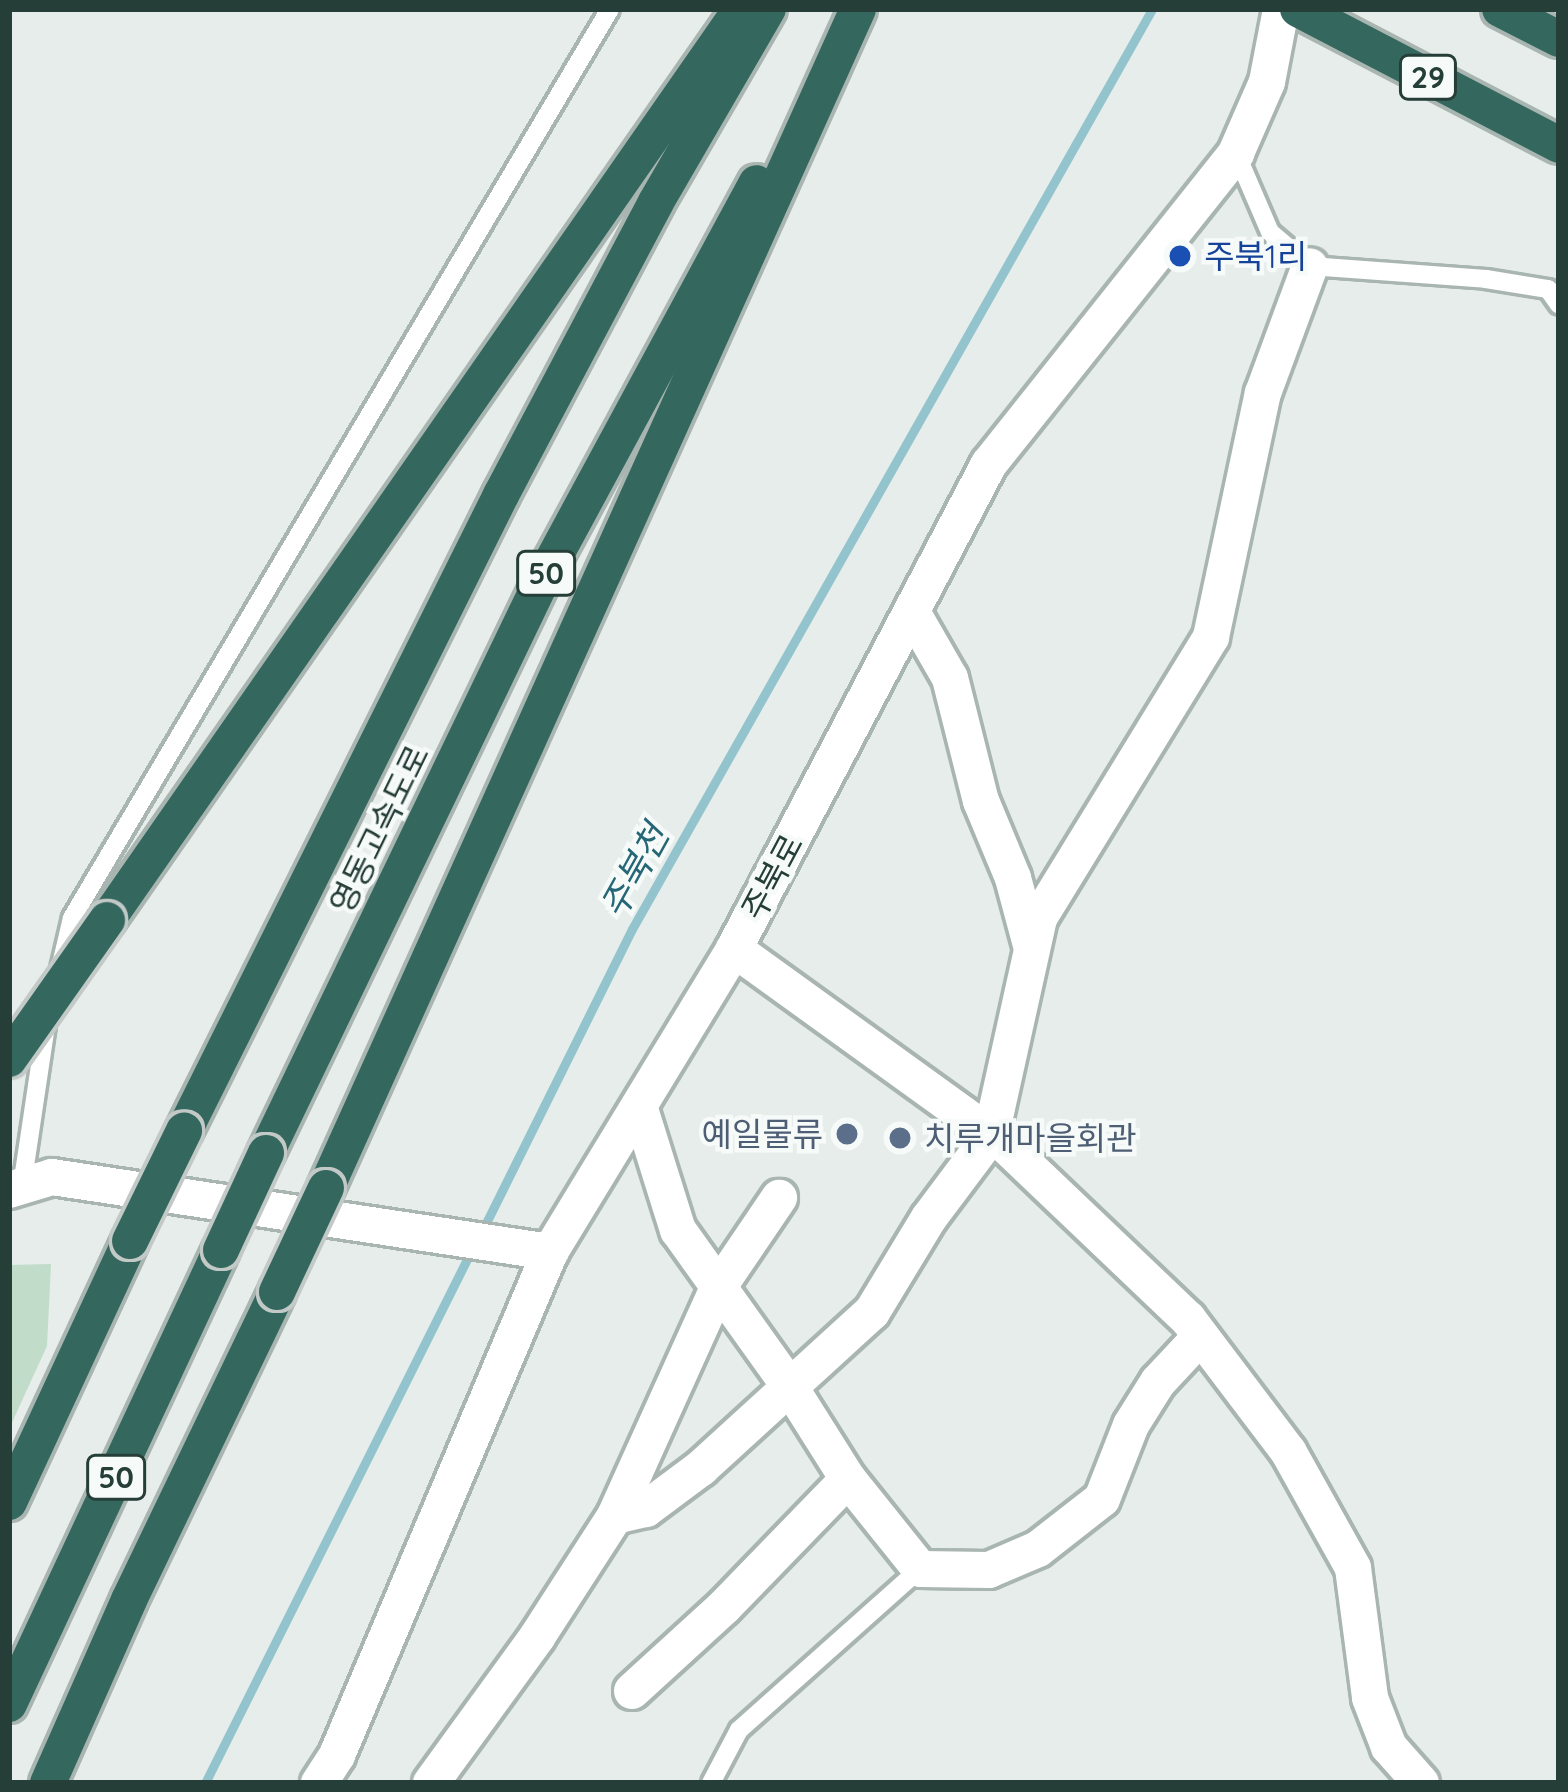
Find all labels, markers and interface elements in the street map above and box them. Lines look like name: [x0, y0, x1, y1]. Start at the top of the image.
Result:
road number: 29: [1398, 53, 1458, 101]
place label: 주북1리: [1204, 236, 1307, 276]
marker: 주북1리: [1167, 243, 1193, 269]
road number: 50: [516, 549, 576, 597]
street label: 영동고속도로: [321, 738, 437, 920]
water label: 주북천: [591, 817, 677, 925]
street label: 주북로: [733, 827, 811, 927]
place label: 예일물류: [702, 1114, 823, 1154]
place label: 치루개마을회관: [924, 1118, 1137, 1158]
marker: 예일물류: [834, 1121, 860, 1147]
marker: 치루개마을회관: [887, 1125, 913, 1151]
road number: 50: [86, 1453, 146, 1501]

